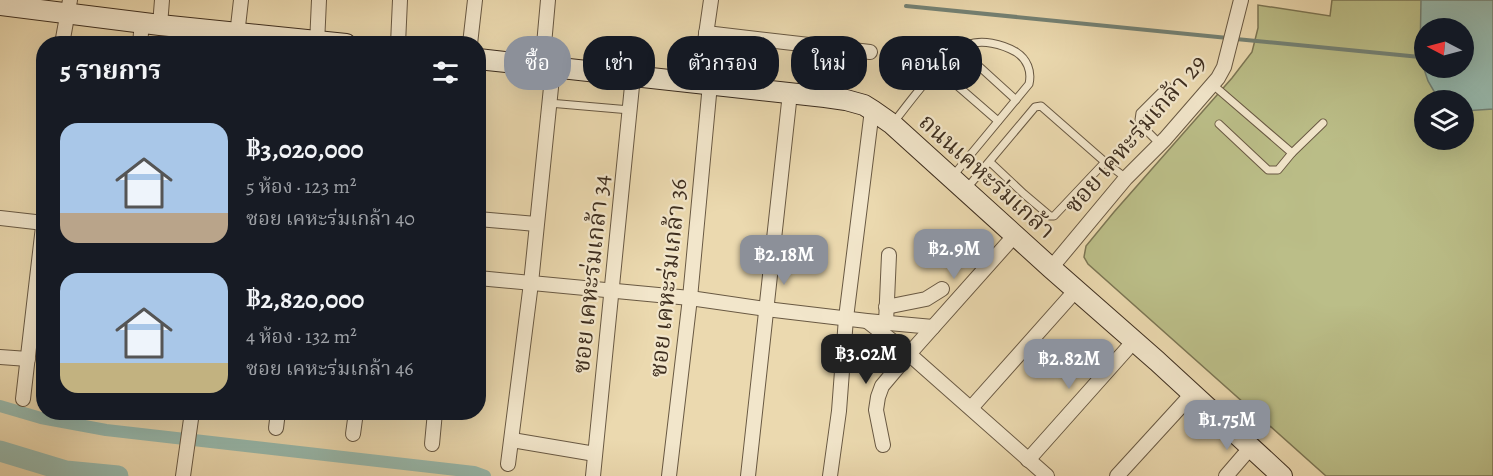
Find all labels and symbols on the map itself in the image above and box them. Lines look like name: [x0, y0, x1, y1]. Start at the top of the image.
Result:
north arrow: [1414, 18, 1474, 78]
street label: ซอย เคหะร่มเกล้า 29: [1057, 48, 1213, 220]
street label: ถนนเคหะร่มเกล้า: [912, 106, 1062, 246]
street label: ซอย เคหะร่มเกล้า 34: [565, 173, 617, 375]
street label: ซอย เคหะร่มเกล้า 36: [642, 177, 694, 379]
pin: ฿2.9M: [912, 229, 996, 280]
pin: ฿2.18M: [735, 235, 833, 286]
pin: ฿3.02M: [817, 334, 915, 385]
pin: ฿2.82M: [1020, 339, 1118, 390]
pin: ฿1.75M: [1178, 400, 1276, 451]

